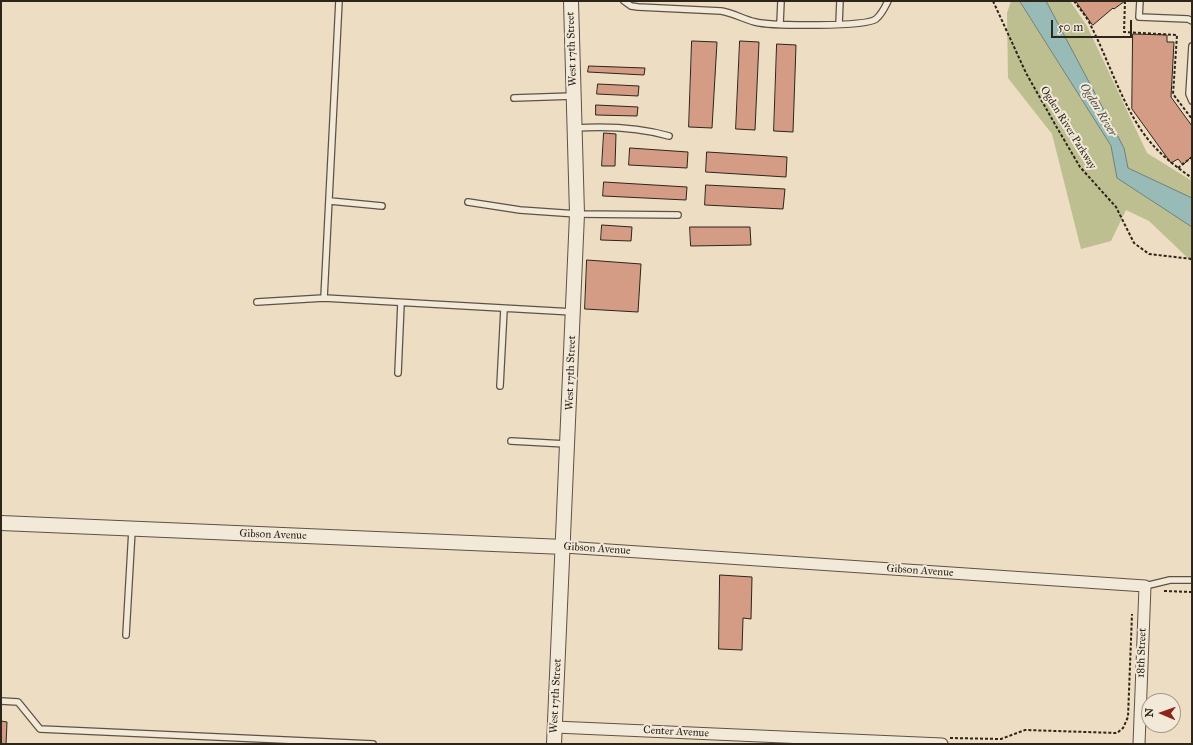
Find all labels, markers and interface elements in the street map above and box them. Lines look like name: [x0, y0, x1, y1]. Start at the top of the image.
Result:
street label: West 17th Street: [564, 11, 580, 87]
scale bar: [1053, 12, 1134, 38]
text: 50 m: [1058, 20, 1083, 34]
water label: Ogden River: [1076, 81, 1120, 139]
street label: Ogden River Parkway: [1037, 84, 1099, 172]
street label: West 17th Street: [563, 335, 579, 411]
street label: Gibson Avenue: [239, 527, 307, 543]
street label: Gibson Avenue: [563, 540, 631, 558]
street label: Gibson Avenue: [886, 562, 954, 580]
street label: 18th Street: [1135, 628, 1149, 678]
street label: West 17th Street: [547, 658, 565, 734]
north arrow: [1141, 693, 1181, 733]
text: N: [1143, 708, 1156, 717]
street label: Center Avenue: [643, 724, 709, 740]

